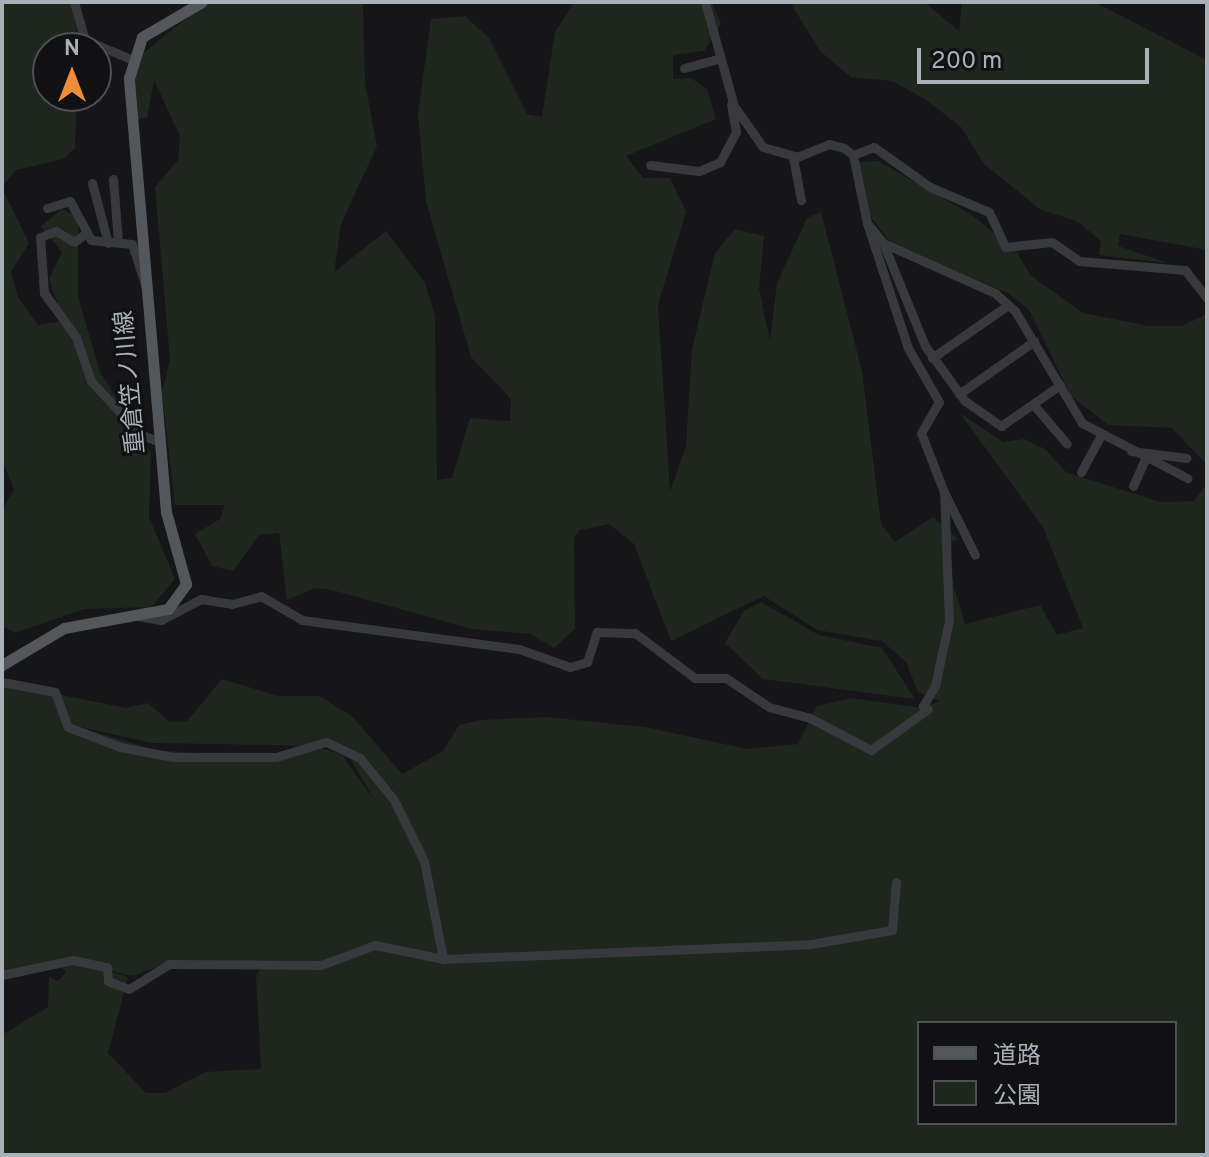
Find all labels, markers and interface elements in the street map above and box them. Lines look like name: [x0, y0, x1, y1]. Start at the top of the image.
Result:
north arrow: [32, 32, 112, 112]
scale bar: [921, 32, 1153, 82]
text: N: [64, 36, 80, 63]
text: 200 m: [931, 47, 1002, 77]
street label: 重倉笠ノ川線: [111, 309, 153, 455]
legend: [917, 1021, 1177, 1125]
text: 道路: [993, 1042, 1041, 1072]
text: 公園: [993, 1082, 1041, 1112]

